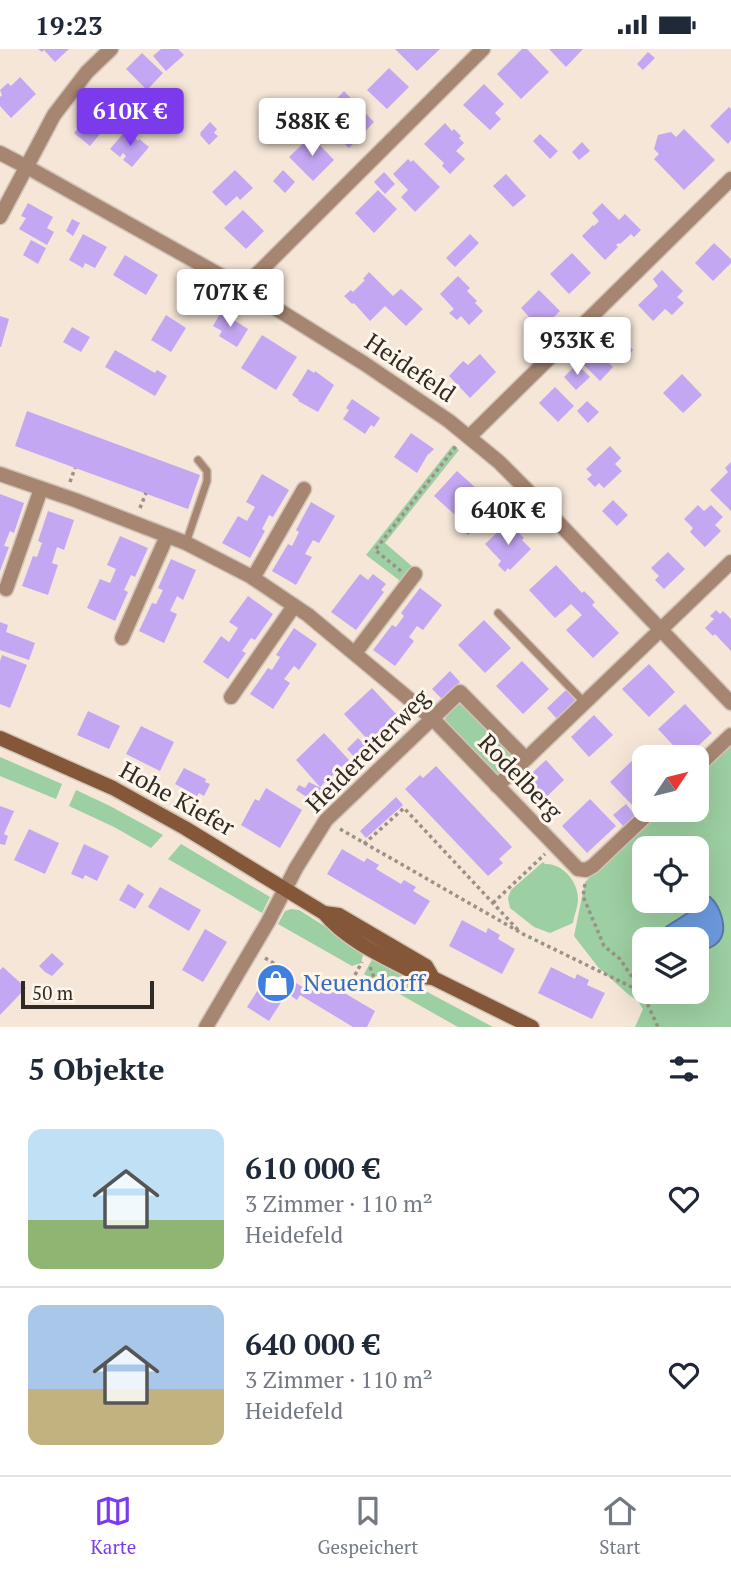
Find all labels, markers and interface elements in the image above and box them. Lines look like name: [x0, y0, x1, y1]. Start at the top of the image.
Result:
text: 19:23: [35, 8, 103, 42]
pin: 610K €: [73, 89, 187, 148]
text: 610K €: [93, 95, 167, 126]
pin: 588K €: [255, 99, 369, 158]
text: 588K €: [275, 105, 349, 136]
pin: 707K €: [173, 269, 287, 329]
text: 707K €: [193, 276, 267, 307]
pin: 933K €: [520, 317, 634, 377]
text: 933K €: [540, 324, 614, 355]
street label: Heidefeld: [359, 325, 462, 409]
pin: 640K €: [451, 487, 565, 547]
text: 640K €: [471, 494, 545, 525]
street label: Heidereiterweg: [298, 681, 437, 819]
street label: Rodelberg: [472, 726, 570, 826]
north arrow: [632, 745, 709, 823]
map controls: [632, 745, 709, 1004]
street label: Hohe Kiefer: [114, 753, 241, 843]
button: locate: [632, 836, 709, 913]
button: layers: [632, 927, 709, 1004]
shop icon: Neuendorff: [255, 962, 297, 1004]
place label: Neuendorff: [303, 966, 427, 998]
scale bar: [21, 978, 154, 1010]
text: 50 m: [32, 980, 73, 1005]
text: 5 Objekte: [28, 1049, 165, 1089]
icon: filters: [665, 1050, 703, 1088]
text: 610 000 €: [245, 1148, 380, 1188]
icon: home: [84, 1157, 168, 1241]
icon: heart: [665, 1180, 703, 1218]
text: 3 Zimmer · 110 m²: [245, 1188, 433, 1219]
text: Heidefeld: [245, 1219, 343, 1250]
text: 640 000 €: [245, 1324, 380, 1364]
icon: home: [84, 1333, 168, 1417]
icon: heart: [665, 1356, 703, 1394]
text: 3 Zimmer · 110 m²: [245, 1364, 433, 1395]
text: Heidefeld: [245, 1395, 343, 1426]
tab: Karte: [91, 1492, 136, 1559]
tab: Gespeichert: [317, 1492, 418, 1559]
tab: Start: [599, 1492, 640, 1559]

